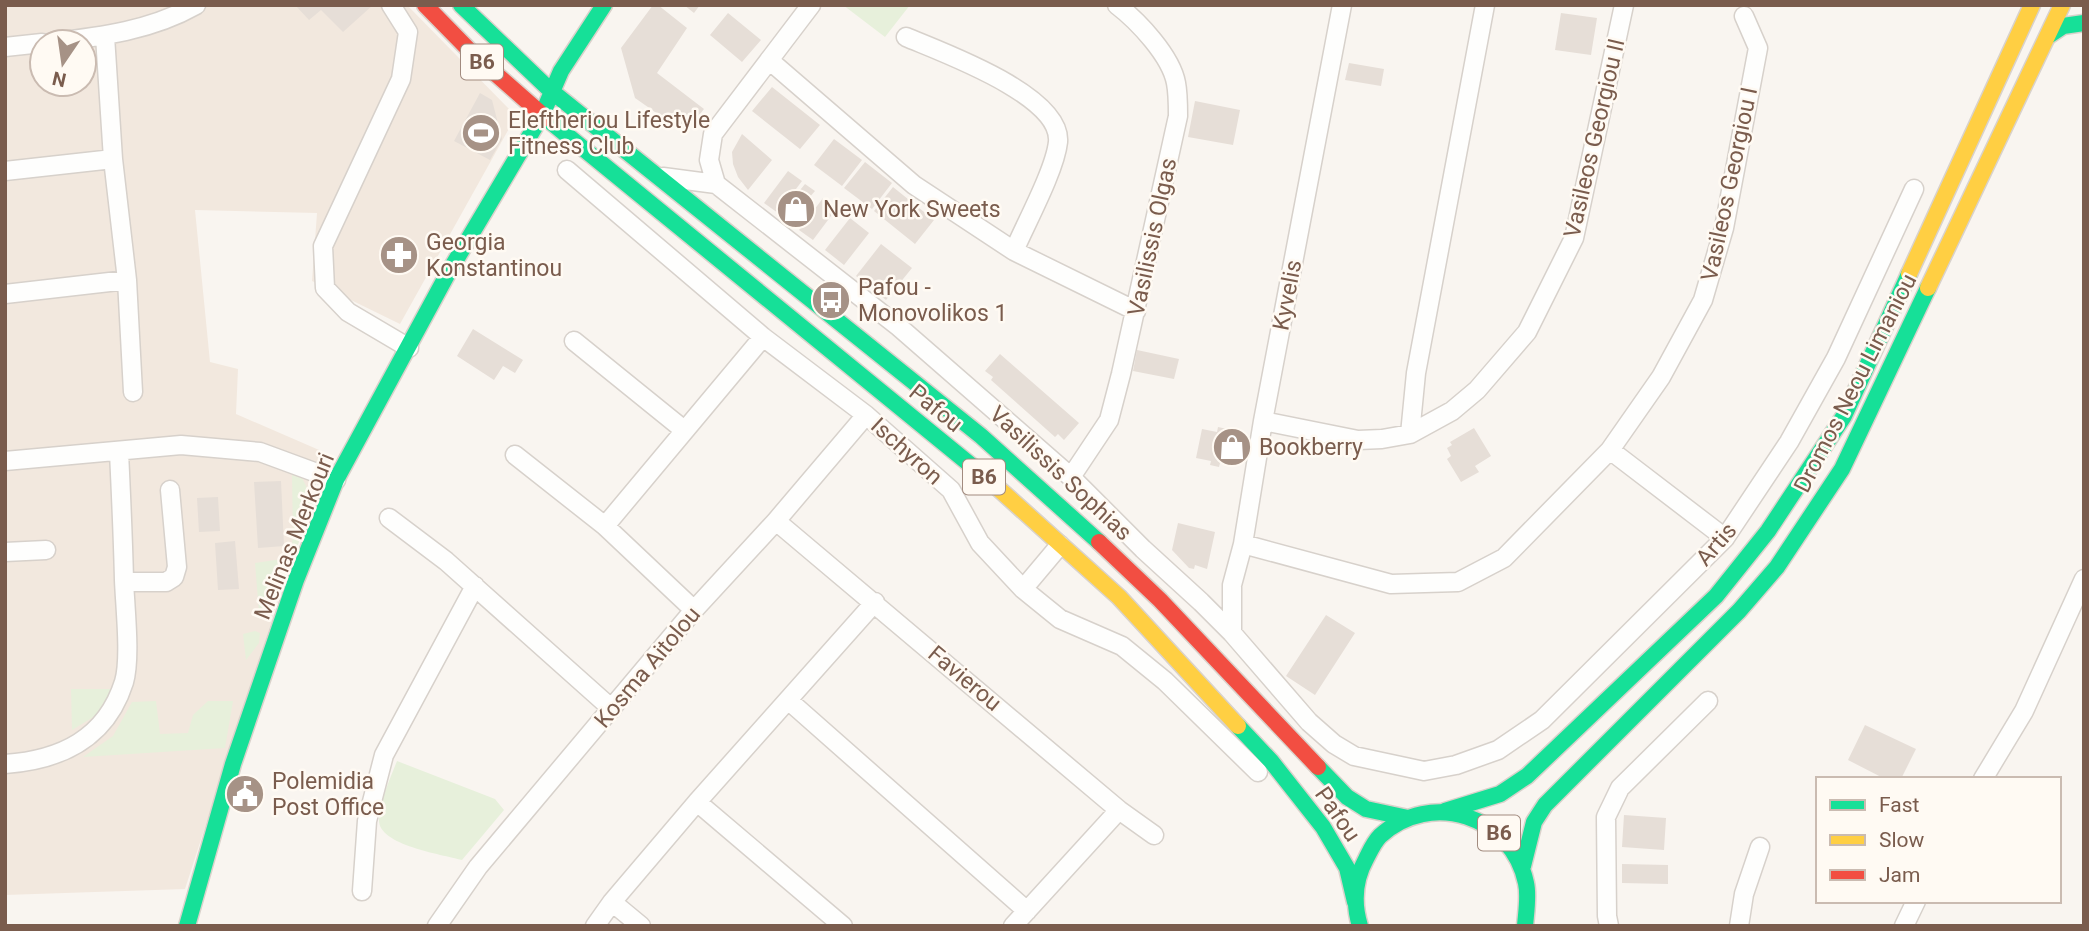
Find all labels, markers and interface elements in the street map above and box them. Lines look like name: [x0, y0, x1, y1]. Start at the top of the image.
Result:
north arrow: [28, 28, 98, 98]
street label: Vasileos Georgiou II: [1558, 36, 1631, 240]
road number: B6: [461, 44, 503, 80]
text: N: [50, 66, 68, 92]
street label: Vasileos Georgiou I: [1696, 85, 1763, 283]
place label: Eleftheriou Lifestyle Fitness Club: [508, 107, 710, 160]
sports icon: Eleftheriou Lifestyle Fitness Club: [460, 112, 502, 154]
street label: Vasilissis Olgas: [1123, 156, 1182, 319]
shop icon: New York Sweets: [775, 188, 817, 230]
place label: New York Sweets: [823, 196, 1001, 223]
place label: Georgia Konstantinou: [426, 229, 562, 282]
pharmacy icon: Georgia Konstantinou: [378, 234, 420, 276]
street label: Kyvelis: [1267, 258, 1308, 333]
street label: Dromos Neou Limaniou: [1789, 270, 1922, 497]
place label: Pafou - Monovolikos 1: [858, 274, 1007, 327]
bus stop icon: Pafou - Monovolikos 1: [810, 279, 852, 321]
street label: Pafou: [904, 379, 968, 438]
street label: Vasilissis Sophias: [984, 401, 1137, 546]
street label: Ischyron: [865, 412, 948, 491]
shop icon: Bookberry: [1211, 426, 1253, 468]
place label: Bookberry: [1259, 434, 1363, 461]
street label: Melinas Merkouri: [249, 449, 340, 623]
road number: B6: [963, 460, 1005, 494]
street label: Artis: [1690, 517, 1742, 571]
street label: Kosma Aitolou: [589, 601, 706, 733]
street label: Favierou: [923, 640, 1007, 717]
place label: Polemidia Post Office: [272, 768, 384, 821]
public building icon: Polemidia Post Office: [224, 773, 266, 815]
legend: [1816, 777, 2061, 903]
street label: Pafou: [1309, 782, 1366, 847]
text: Fast: [1879, 793, 1920, 817]
road number: B6: [1478, 816, 1520, 850]
text: Slow: [1879, 828, 1925, 852]
text: Jam: [1879, 863, 1920, 887]

